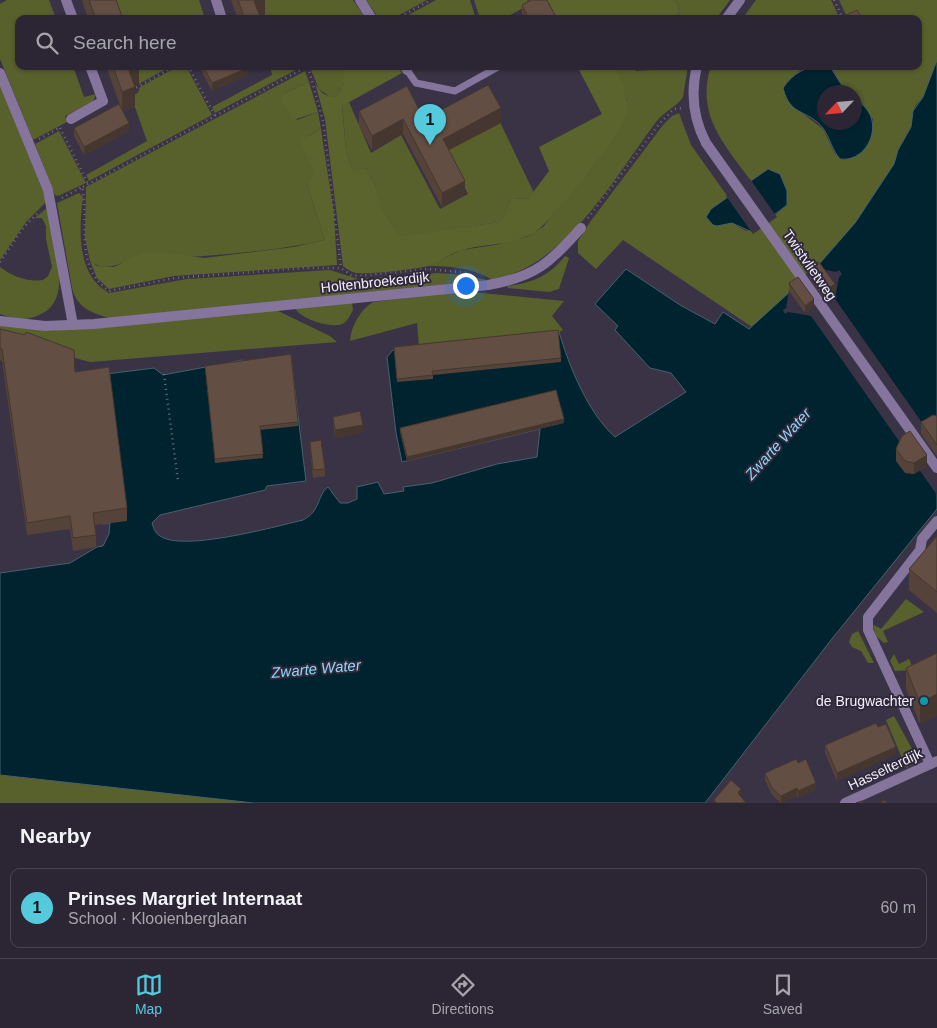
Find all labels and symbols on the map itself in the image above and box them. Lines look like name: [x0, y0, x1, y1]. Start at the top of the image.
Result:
north arrow: [817, 85, 862, 130]
pin: 1: [414, 104, 446, 145]
street label: Twistvlietweg: [780, 227, 840, 303]
street label: Holtenbroekerdijk: [320, 268, 431, 296]
your location: [453, 273, 479, 299]
water label: Zwarte Water: [741, 404, 815, 483]
water label: Zwarte Water: [270, 656, 362, 681]
place label: de Brugwachter: [816, 693, 914, 709]
marker: de Brugwachter: [918, 695, 930, 707]
street label: Hasselterdijk: [845, 744, 926, 793]

